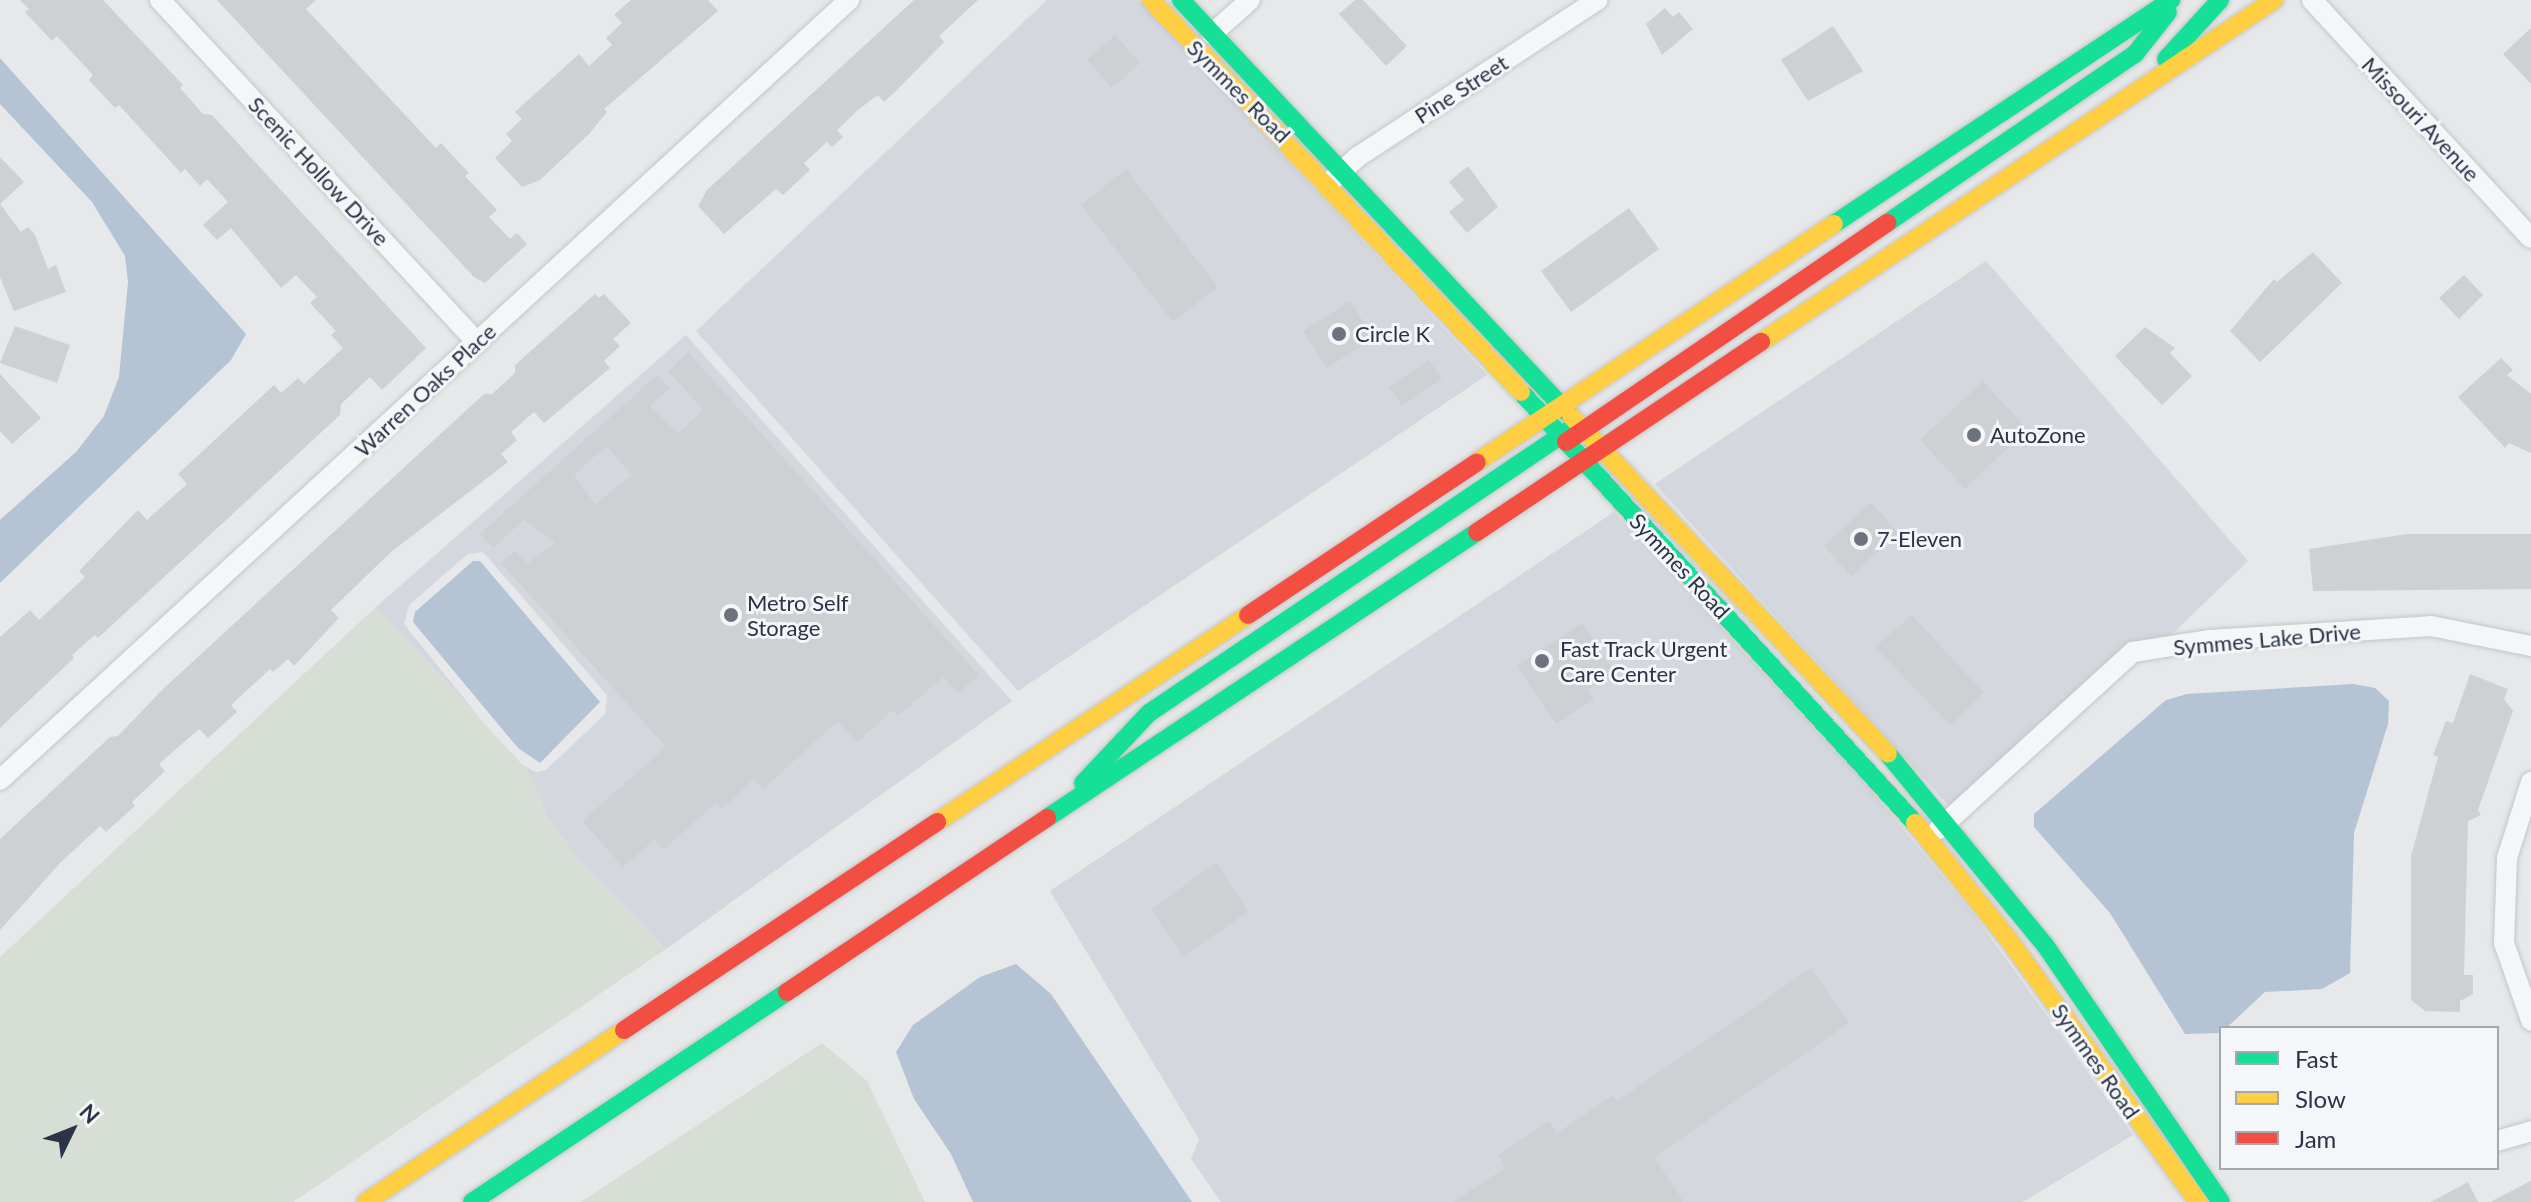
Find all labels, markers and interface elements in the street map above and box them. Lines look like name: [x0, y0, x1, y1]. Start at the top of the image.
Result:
street label: Symmes Road: [1182, 34, 1296, 148]
street label: Pine Street: [1409, 49, 1513, 129]
street label: Missouri Avenue: [2356, 51, 2486, 187]
street label: Scenic Hollow Drive: [243, 91, 395, 251]
street label: Warren Oaks Place: [349, 318, 501, 462]
place label: Circle K: [1355, 321, 1430, 347]
marker: Circle K: [1330, 325, 1348, 343]
place label: AutoZone: [1990, 422, 2086, 448]
marker: AutoZone: [1965, 426, 1983, 444]
street label: Symmes Road: [1624, 508, 1736, 624]
place label: 7-Eleven: [1877, 526, 1962, 552]
marker: 7-Eleven: [1852, 530, 1870, 548]
place label: Metro Self Storage: [747, 589, 849, 640]
marker: Metro Self Storage: [722, 606, 740, 624]
street label: Symmes Lake Drive: [2172, 618, 2362, 660]
place label: Fast Track Urgent Care Center: [1560, 635, 1728, 686]
marker: Fast Track Urgent Care Center: [1531, 650, 1553, 672]
street label: Symmes Road: [2047, 998, 2145, 1124]
legend: [2219, 1026, 2499, 1170]
text: Fast: [2295, 1044, 2338, 1073]
text: Slow: [2295, 1084, 2346, 1113]
north arrow: [32, 1090, 112, 1170]
text: N: [74, 1098, 106, 1129]
text: Jam: [2295, 1124, 2336, 1153]

